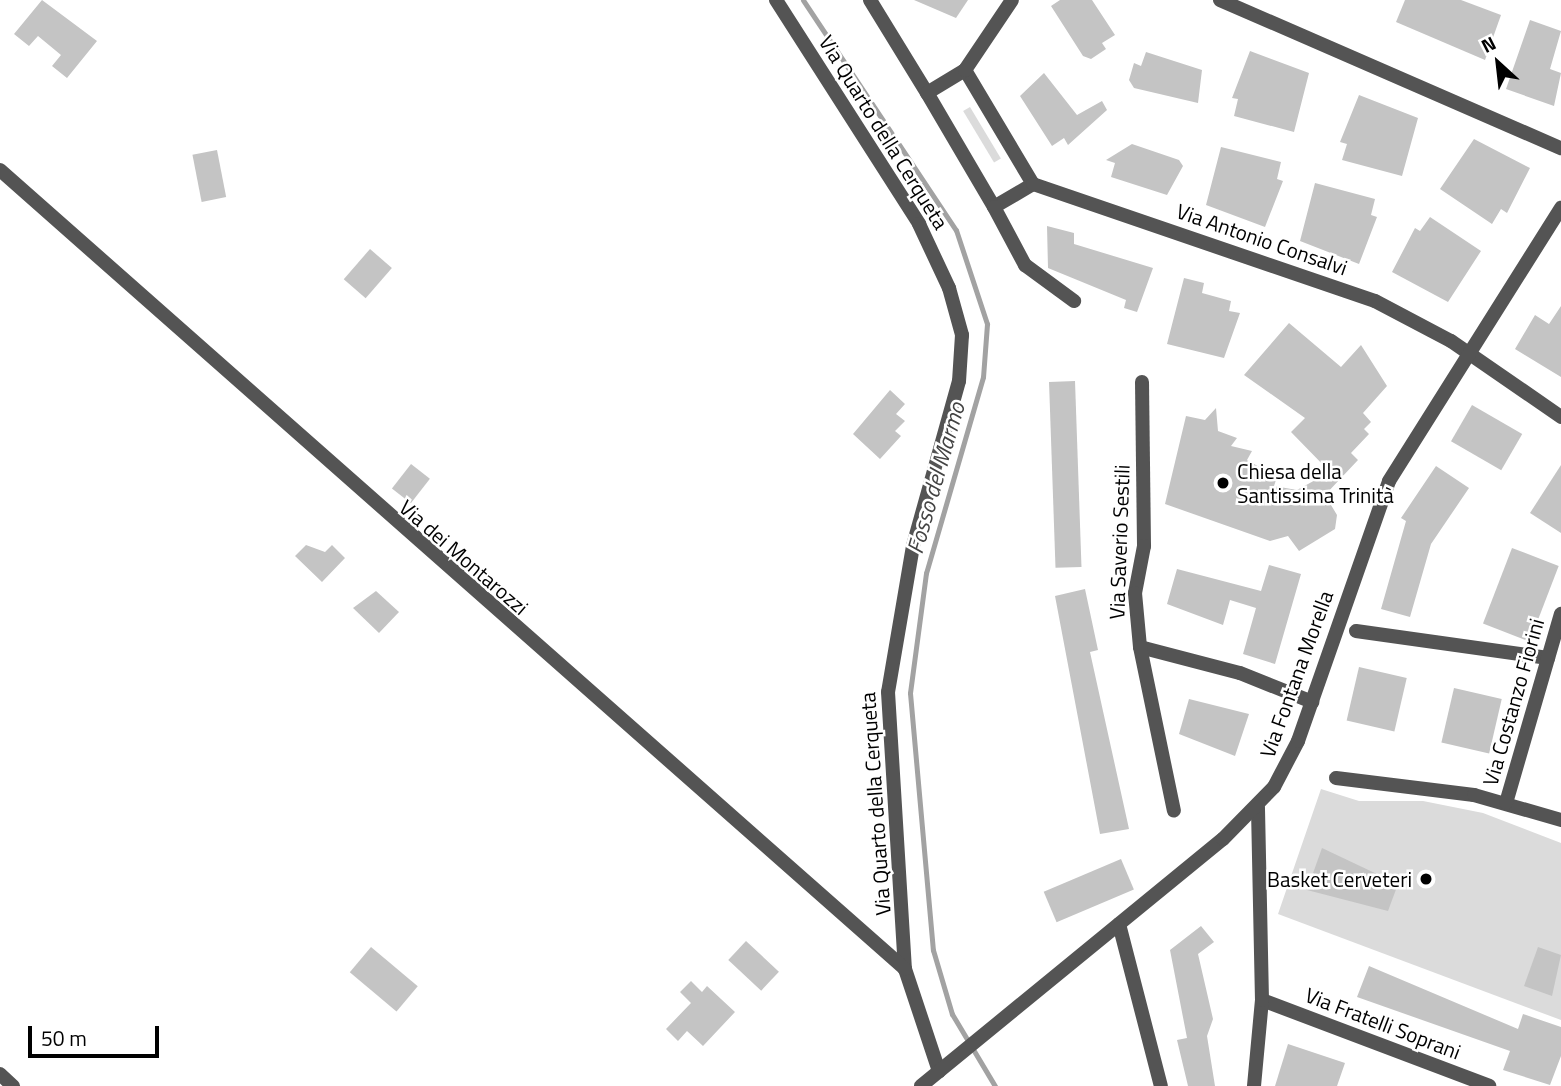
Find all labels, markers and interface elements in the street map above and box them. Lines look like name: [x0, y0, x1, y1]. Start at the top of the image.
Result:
north arrow: [1463, 28, 1533, 98]
text: N: [1476, 28, 1501, 60]
street label: Via Quarto della Cerqueta: [814, 30, 954, 234]
street label: Via Antonio Consalvi: [1173, 198, 1351, 280]
water label: Fosso del Marmo: [901, 399, 971, 557]
place label: Chiesa della Santissima Trinità: [1237, 458, 1394, 508]
street label: Via Saverio Sestili: [1104, 464, 1134, 620]
marker: Chiesa della Santissima Trinità: [1215, 475, 1231, 491]
street label: Via dei Montarozzi: [394, 494, 534, 620]
street label: Via Fontana Morella: [1254, 587, 1338, 761]
street label: Via Costanzo Fiorini: [1477, 615, 1549, 789]
street label: Via Quarto della Cerqueta: [855, 691, 895, 917]
place label: Basket Cerveteri: [1267, 866, 1412, 892]
marker: Basket Cerveteri: [1418, 871, 1434, 887]
street label: Via Fratelli Soprani: [1302, 982, 1464, 1064]
scale bar: [32, 1012, 163, 1056]
text: 50 m: [41, 1022, 87, 1054]

